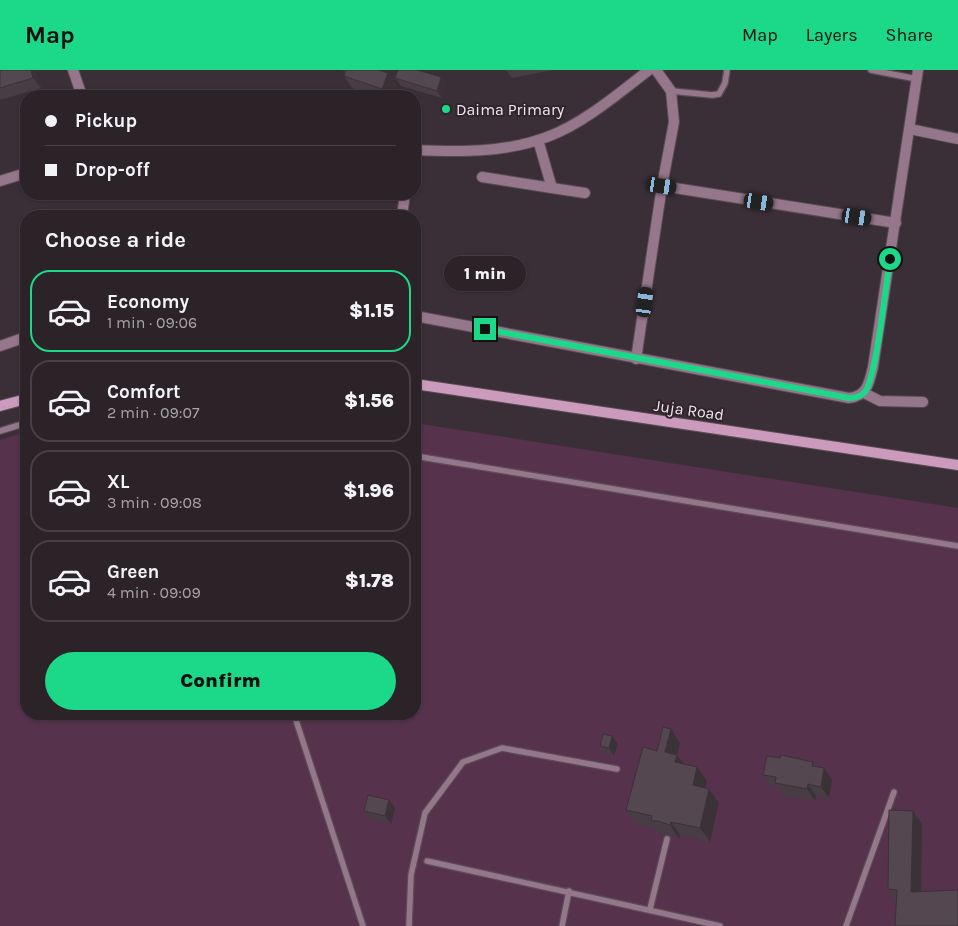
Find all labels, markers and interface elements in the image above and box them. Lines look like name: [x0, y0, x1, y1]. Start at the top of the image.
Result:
text: Map: [25, 21, 75, 49]
text: Map: [742, 24, 778, 46]
text: Layers: [806, 24, 858, 46]
text: Share: [886, 24, 933, 46]
place label: Daima Primary: [456, 100, 565, 119]
marker: Daima Primary: [440, 103, 452, 115]
text: Pickup: [75, 110, 137, 132]
text: Drop-off: [75, 159, 150, 181]
car: [646, 176, 677, 196]
car: [743, 192, 774, 212]
car: [841, 207, 872, 227]
text: Choose a ride: [45, 227, 186, 253]
route start: [879, 248, 901, 270]
callout: 1 min: [444, 256, 526, 292]
text: 1 min: [464, 264, 506, 283]
car: [635, 286, 654, 318]
icon: car: [47, 289, 92, 334]
text: Economy: [107, 291, 189, 313]
text: $1.15: [349, 300, 394, 322]
text: 1 min · 09:06: [107, 313, 197, 332]
route end: [474, 318, 496, 340]
icon: car: [47, 379, 92, 424]
text: Comfort: [107, 381, 181, 403]
text: $1.56: [344, 390, 394, 412]
street label: Juja Road: [653, 396, 725, 424]
text: 2 min · 09:07: [107, 403, 199, 422]
icon: car: [47, 469, 92, 514]
text: XL: [107, 471, 129, 493]
text: $1.96: [343, 480, 394, 502]
text: 3 min · 09:08: [107, 493, 202, 512]
icon: car: [47, 559, 92, 604]
text: Green: [107, 561, 159, 583]
text: $1.78: [345, 570, 394, 592]
text: 4 min · 09:09: [107, 583, 201, 602]
button: Confirm: [45, 652, 396, 710]

